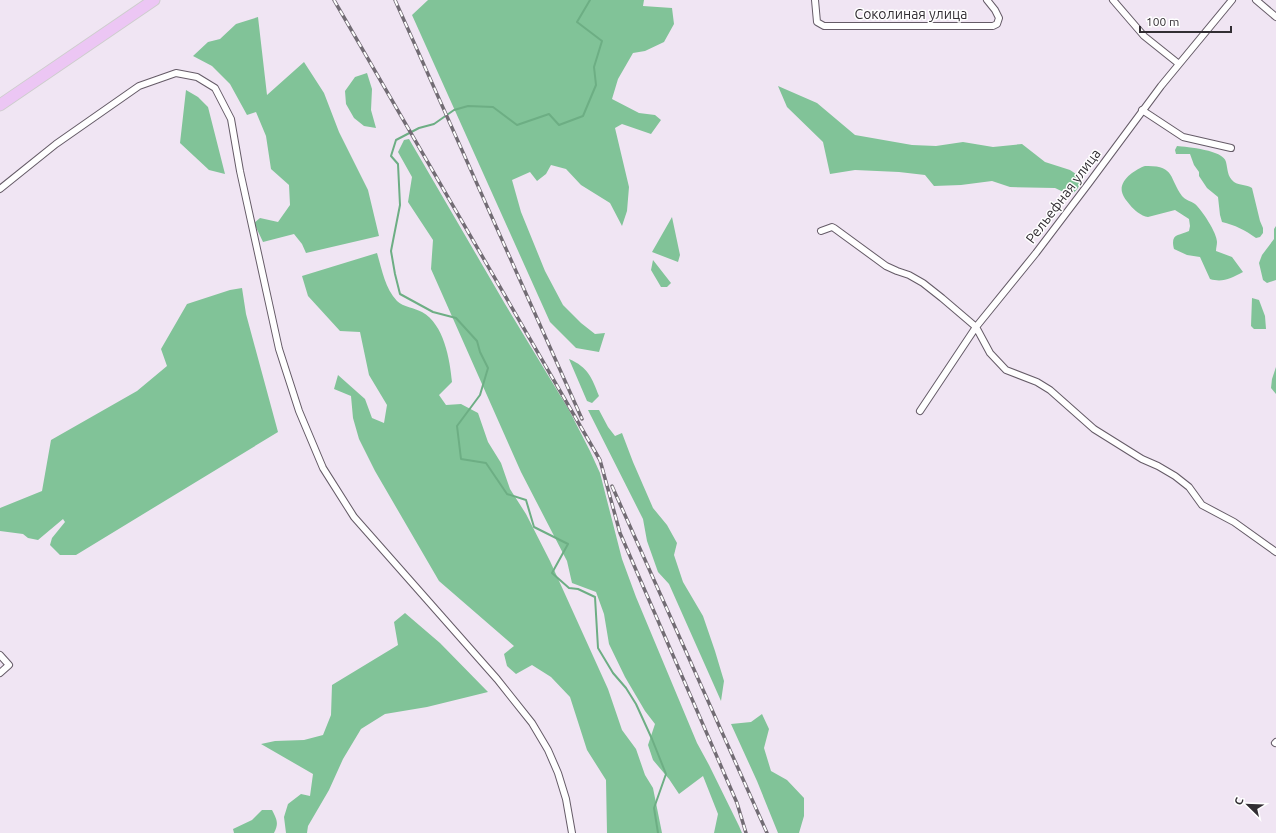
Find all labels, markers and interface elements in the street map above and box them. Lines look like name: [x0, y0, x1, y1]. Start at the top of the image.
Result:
street label: Соколиная улица: [855, 6, 967, 22]
scale bar: [1140, 8, 1231, 34]
text: 100 m: [1146, 15, 1179, 28]
street label: Рельефная улица: [1022, 146, 1104, 246]
north arrow: [1228, 785, 1268, 825]
text: С: [1232, 796, 1246, 807]

